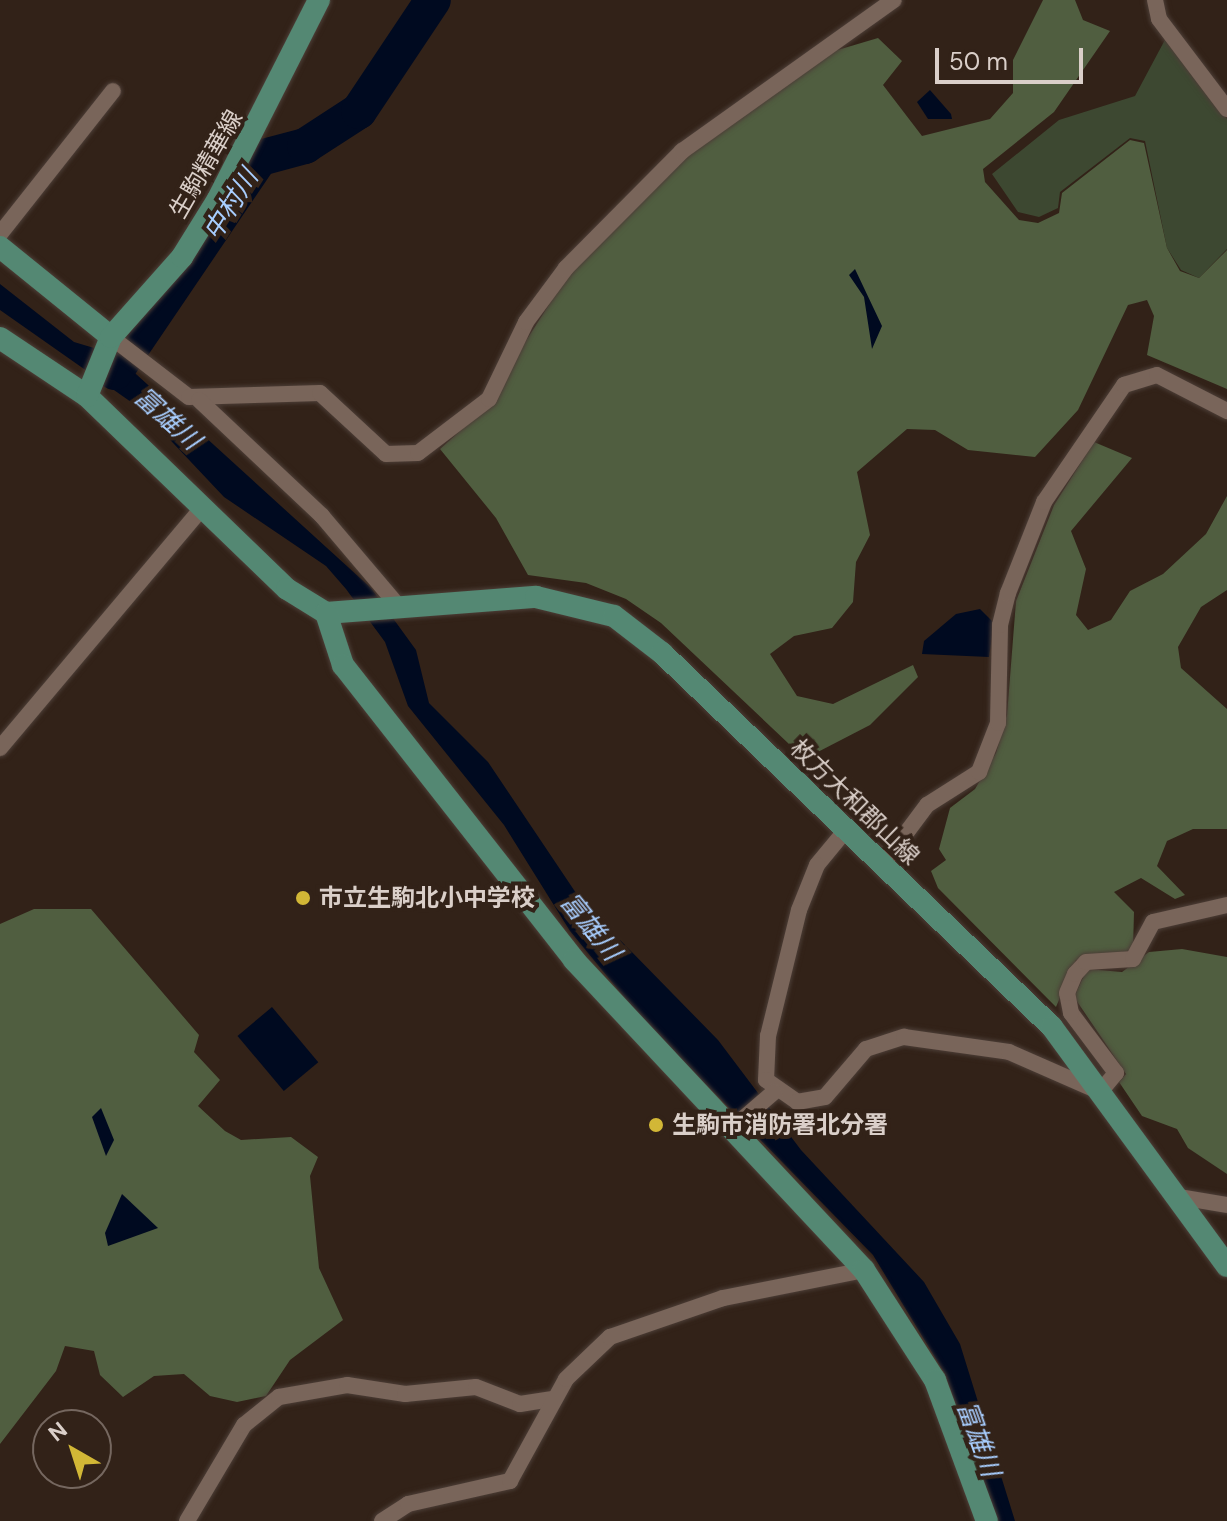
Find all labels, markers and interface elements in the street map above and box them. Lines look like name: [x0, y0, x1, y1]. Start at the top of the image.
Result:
scale bar: [939, 32, 1087, 82]
text: 50 m: [949, 46, 1008, 77]
street label: 生駒精華線: [164, 105, 248, 223]
water label: 中村川: [197, 164, 265, 246]
water label: 富雄川: [128, 381, 206, 457]
street label: 枚方大和郡山線: [785, 733, 925, 871]
place label: 市立生駒北小中学校: [319, 884, 535, 912]
water label: 富雄川: [553, 887, 627, 967]
marker: 市立生駒北小中学校: [294, 889, 312, 907]
place label: 生駒市消防署北分署: [672, 1111, 888, 1139]
marker: 生駒市消防署北分署: [647, 1116, 665, 1134]
water label: 富雄川: [950, 1397, 1006, 1481]
north arrow: [32, 1409, 112, 1489]
text: N: [42, 1415, 73, 1448]

